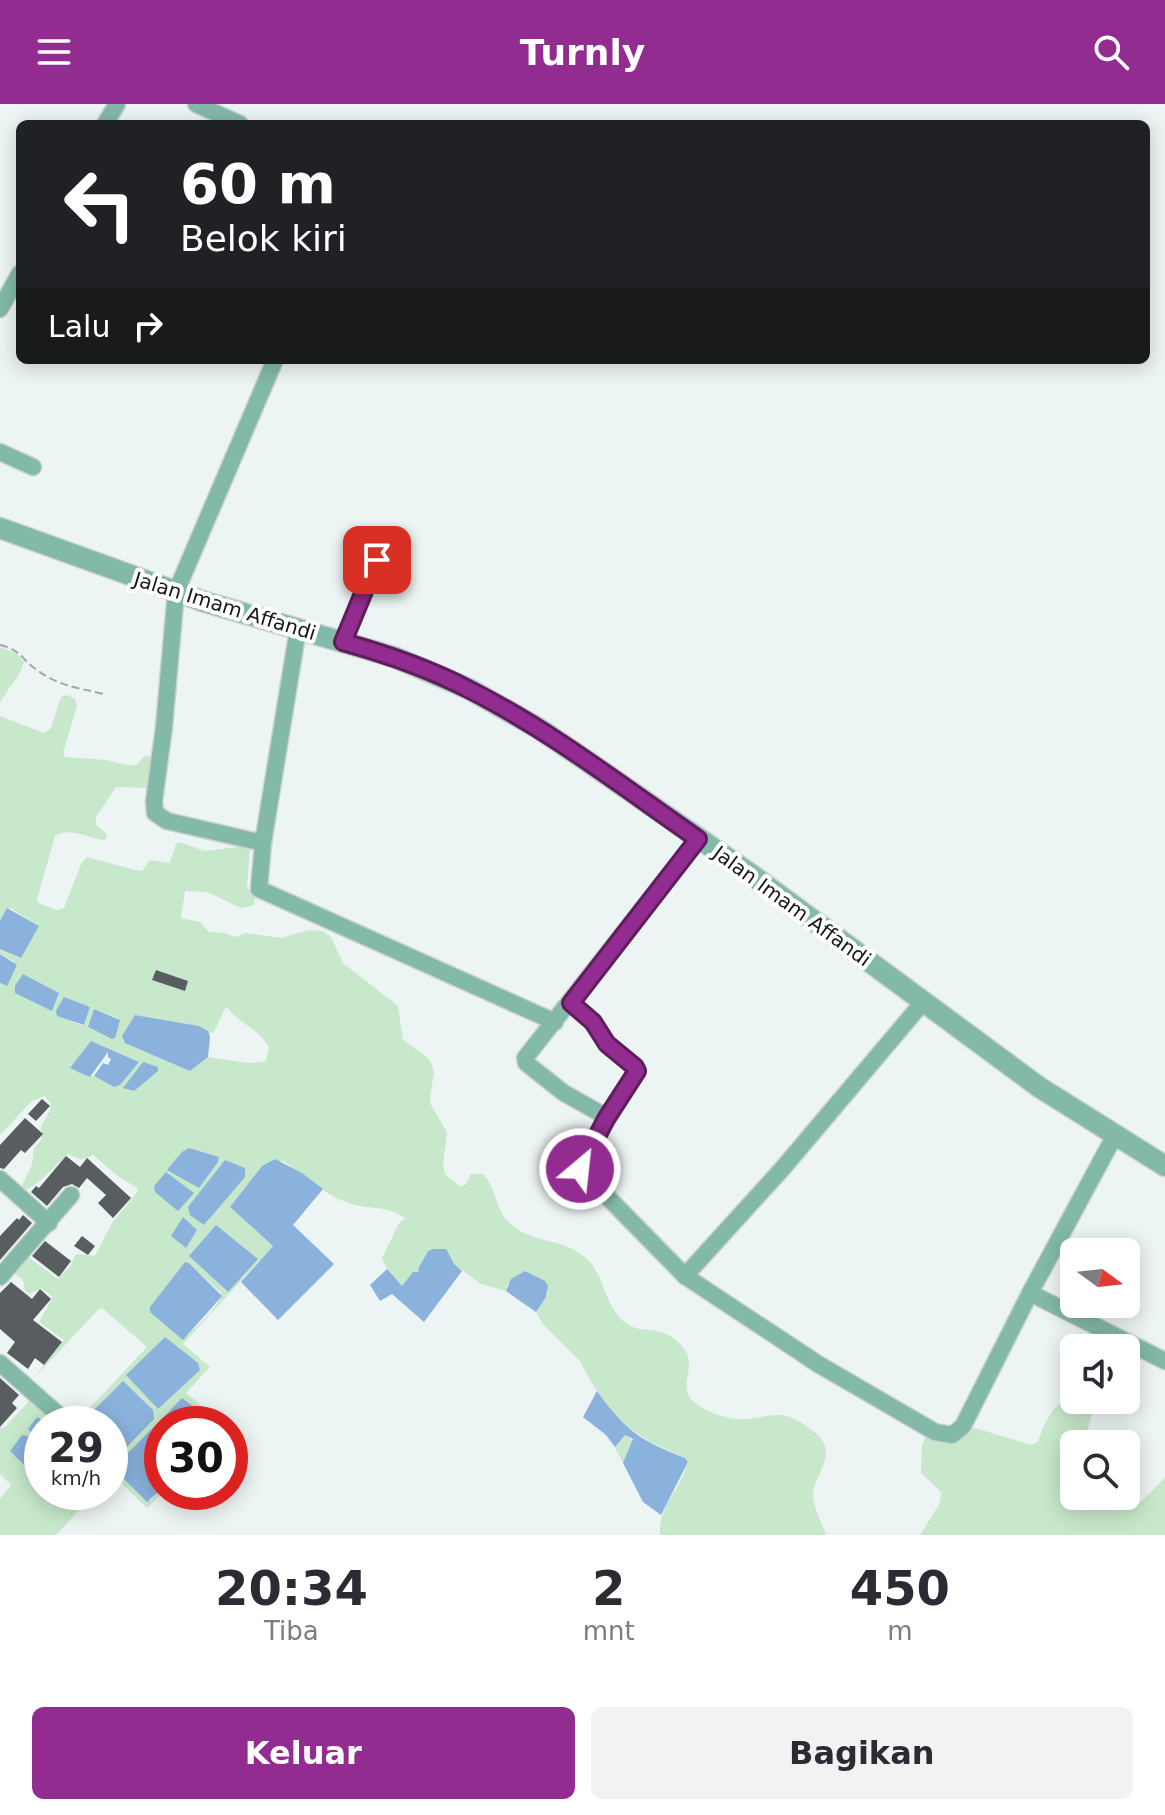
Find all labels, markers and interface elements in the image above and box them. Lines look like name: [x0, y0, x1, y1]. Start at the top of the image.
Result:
icon: menu: [32, 30, 76, 74]
icon: search: [1089, 30, 1133, 74]
text: Turnly: [520, 32, 645, 73]
text: 60 m: [180, 151, 336, 216]
icon: left: [48, 152, 152, 256]
text: Belok kiri: [180, 218, 347, 259]
icon: right: [126, 304, 170, 348]
text: Lalu: [48, 309, 110, 344]
pin: [343, 526, 411, 594]
icon: arrive: [355, 538, 399, 582]
street label: Jalan Imam Affandi: [129, 566, 319, 645]
street label: Jalan Imam Affandi: [707, 840, 876, 971]
position arrow: [538, 1127, 622, 1211]
north arrow: [1060, 1238, 1140, 1318]
map controls: [1060, 1238, 1140, 1510]
button: sound: [1060, 1334, 1140, 1414]
speed limit sign: 30: [144, 1406, 248, 1510]
text: 29: [48, 1425, 104, 1471]
button: search: [1060, 1430, 1140, 1510]
text: km/h: [51, 1466, 101, 1490]
text: 20:34: [215, 1560, 368, 1616]
text: 2: [592, 1560, 626, 1616]
text: 450: [850, 1560, 950, 1616]
text: Tiba: [264, 1616, 319, 1646]
text: mnt: [583, 1616, 635, 1646]
text: m: [887, 1616, 913, 1646]
button: Keluar: [32, 1707, 575, 1799]
button: Bagikan: [591, 1707, 1133, 1799]

